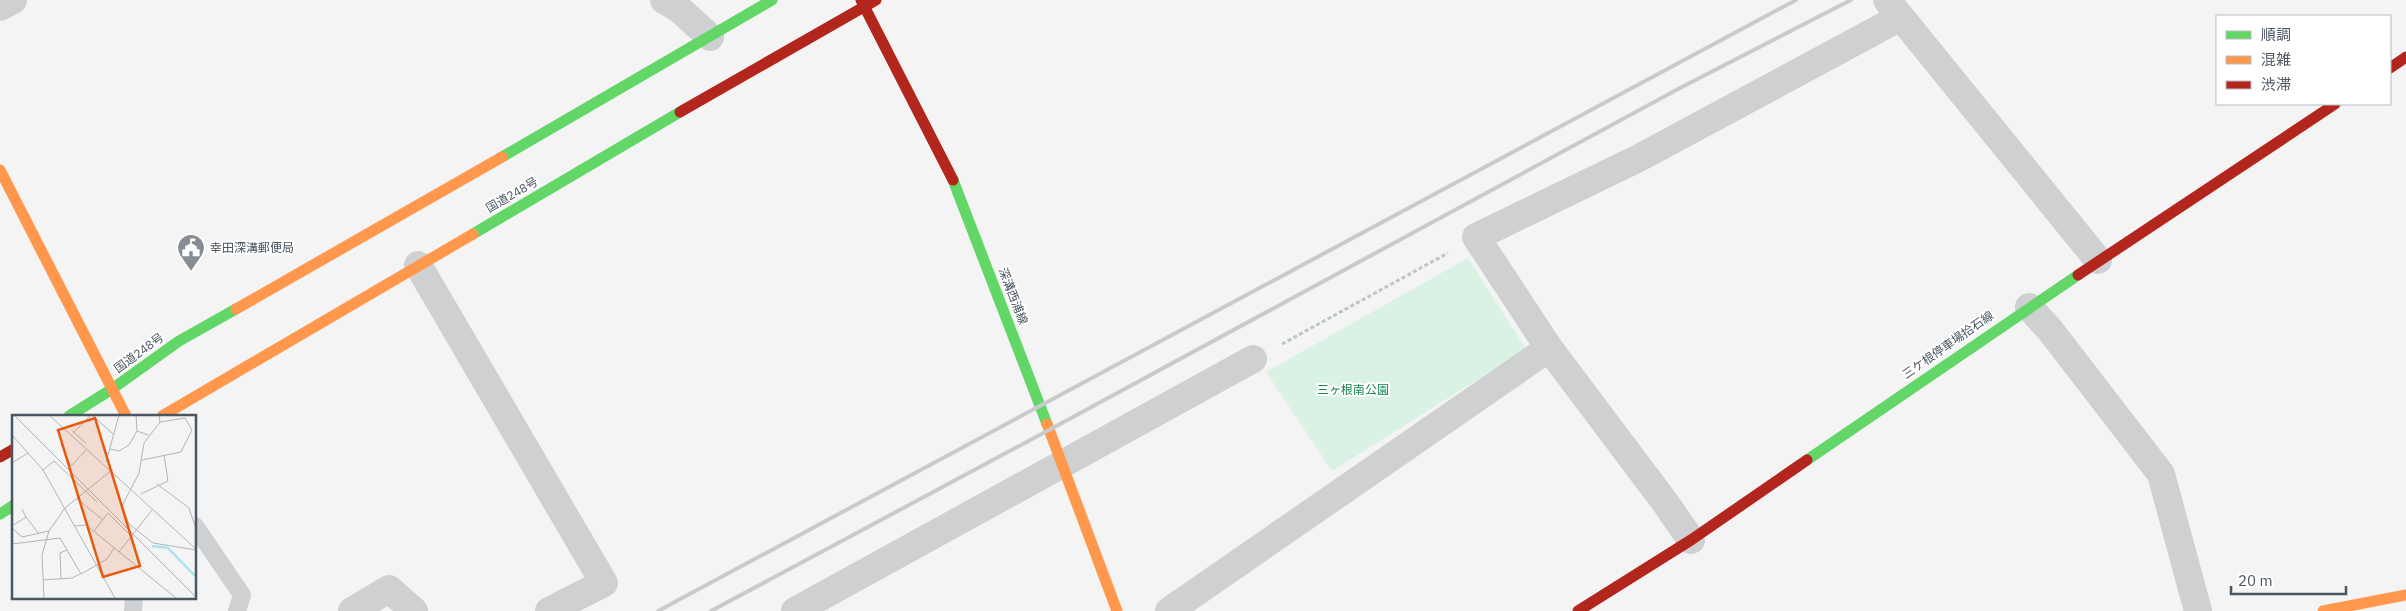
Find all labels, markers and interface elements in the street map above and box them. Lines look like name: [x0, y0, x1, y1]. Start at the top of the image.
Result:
legend: [2216, 15, 2391, 105]
text: 順調: [2261, 25, 2291, 44]
text: 混雑: [2261, 50, 2291, 69]
text: 渋滞: [2261, 75, 2291, 94]
street label: 国道248号: [483, 174, 540, 215]
public building icon: 幸田深溝郵便局: [176, 233, 206, 272]
place label: 幸田深溝郵便局: [210, 240, 294, 255]
street label: 深溝西浦線: [996, 265, 1031, 327]
street label: 三ケ根停車場拾石線: [1899, 307, 1996, 382]
street label: 国道248号: [111, 330, 166, 376]
park label: 三ヶ根南公園: [1317, 382, 1389, 397]
inset map: [12, 415, 196, 598]
scale bar: [2231, 564, 2346, 596]
text: 20 m: [2238, 571, 2273, 590]

